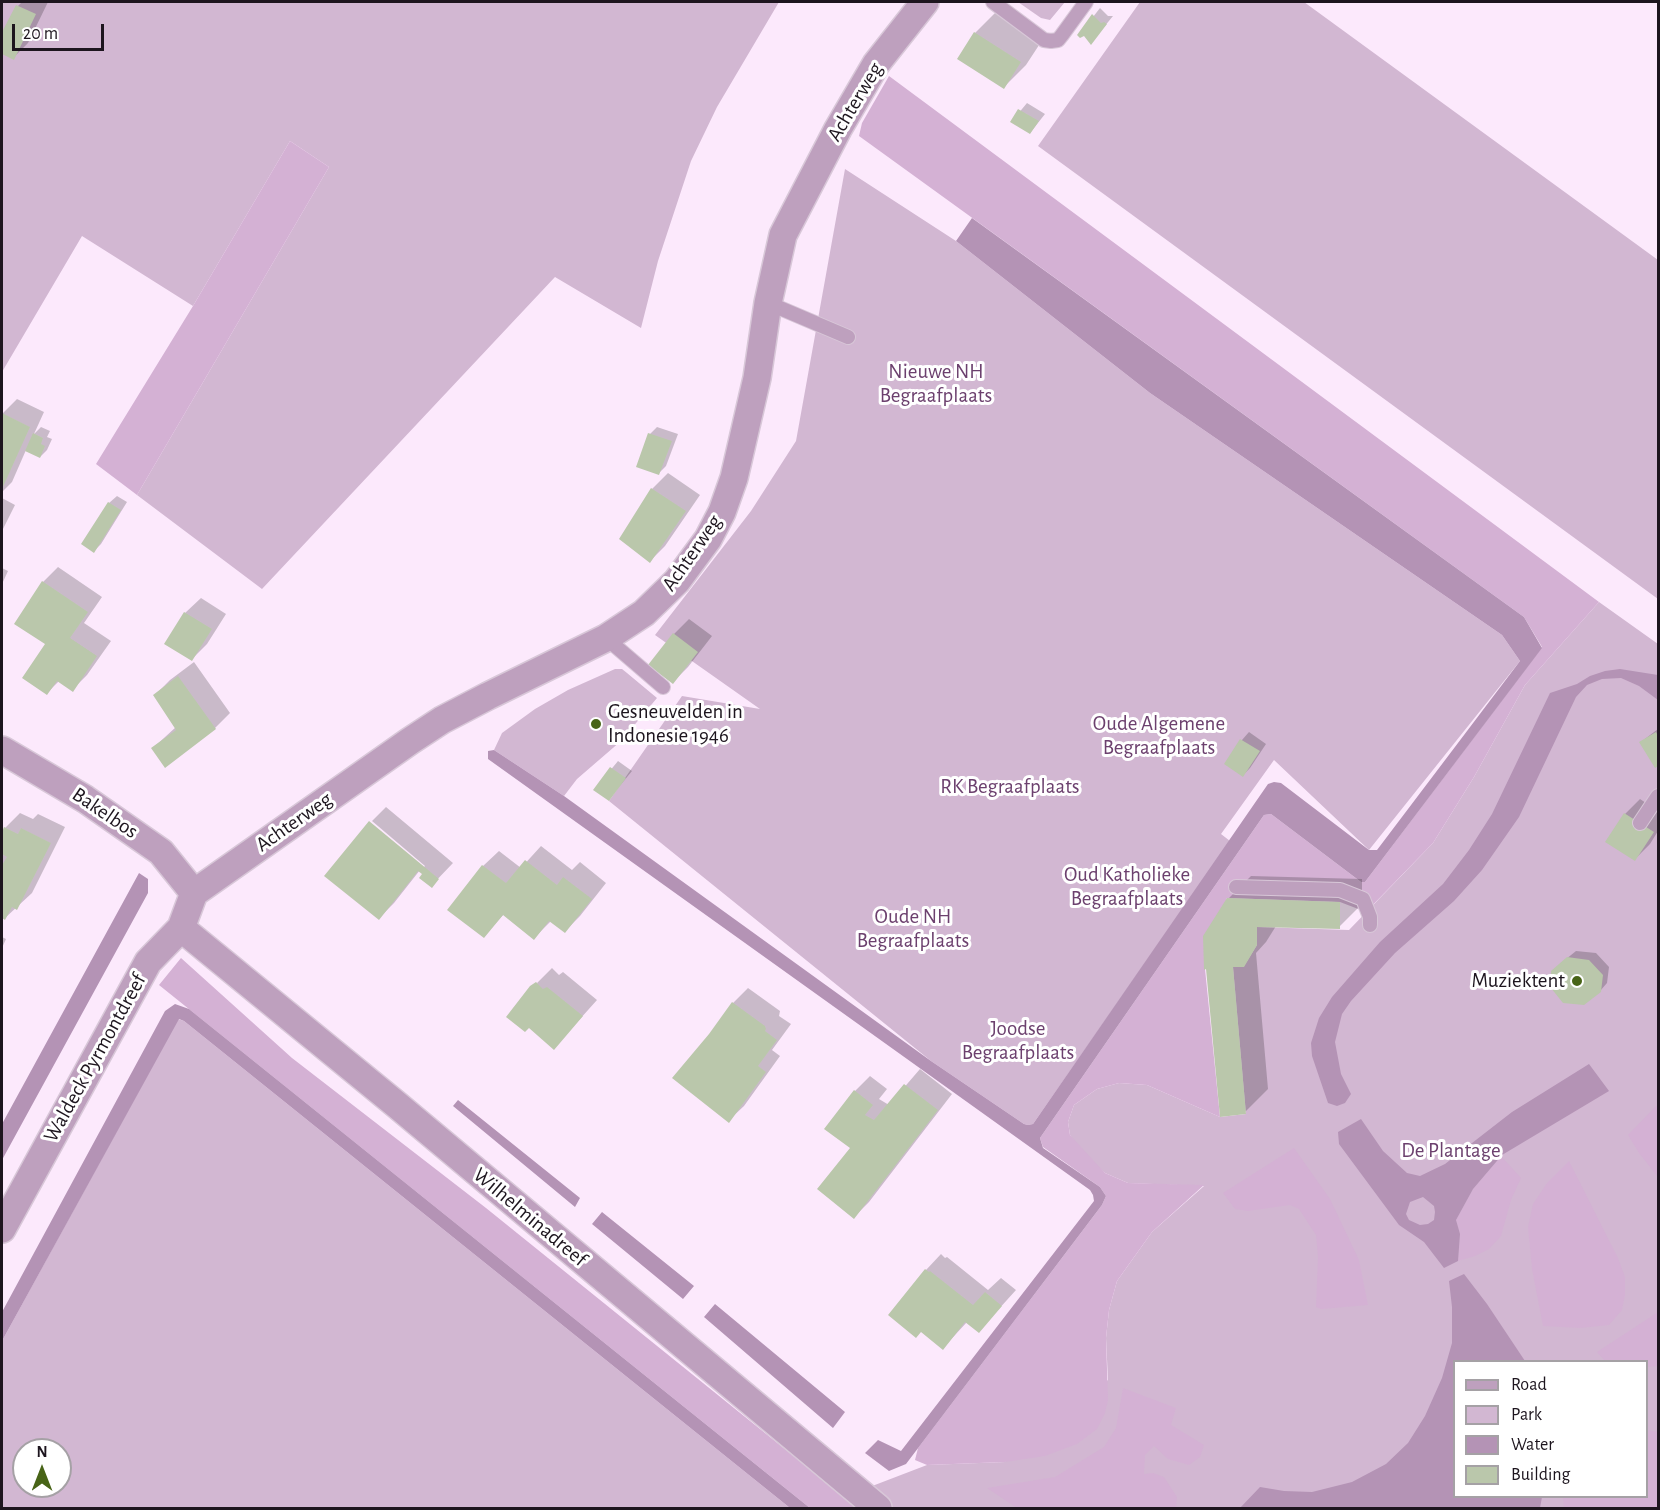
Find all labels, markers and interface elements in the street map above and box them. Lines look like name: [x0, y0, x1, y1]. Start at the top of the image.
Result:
scale bar: [15, 12, 106, 50]
text: 20 m: [23, 25, 58, 43]
street label: Achterweg: [822, 58, 888, 146]
park label: Nieuwe NH Begraafplaats: [880, 359, 992, 409]
street label: Achterweg: [657, 510, 727, 596]
place label: Gesneuvelden in Indonesie 1946: [608, 699, 743, 749]
park label: Oude Algemene Begraafplaats: [1093, 711, 1225, 761]
marker: Gesneuvelden in Indonesie 1946: [589, 717, 603, 731]
park label: RK Begraafplaats: [940, 774, 1080, 800]
street label: Bakelbos: [67, 782, 143, 844]
street label: Achterweg: [251, 787, 337, 857]
park label: Oud Katholieke Begraafplaats: [1064, 862, 1190, 912]
park label: Oude NH Begraafplaats: [857, 904, 969, 954]
place label: Muziektent: [1472, 968, 1565, 994]
street label: Waldeck Pyrmontdreef: [38, 970, 152, 1146]
marker: Muziektent: [1570, 974, 1584, 988]
park label: Joodse Begraafplaats: [962, 1016, 1074, 1066]
park label: De Plantage: [1401, 1138, 1501, 1164]
street label: Wilhelminadreef: [468, 1162, 592, 1272]
legend: [1453, 1360, 1648, 1498]
text: Road: [1511, 1376, 1547, 1394]
text: Park: [1511, 1406, 1542, 1424]
text: Water: [1511, 1436, 1554, 1454]
north arrow: [12, 1438, 72, 1498]
text: N: [36, 1444, 48, 1460]
text: Building: [1511, 1466, 1570, 1484]

